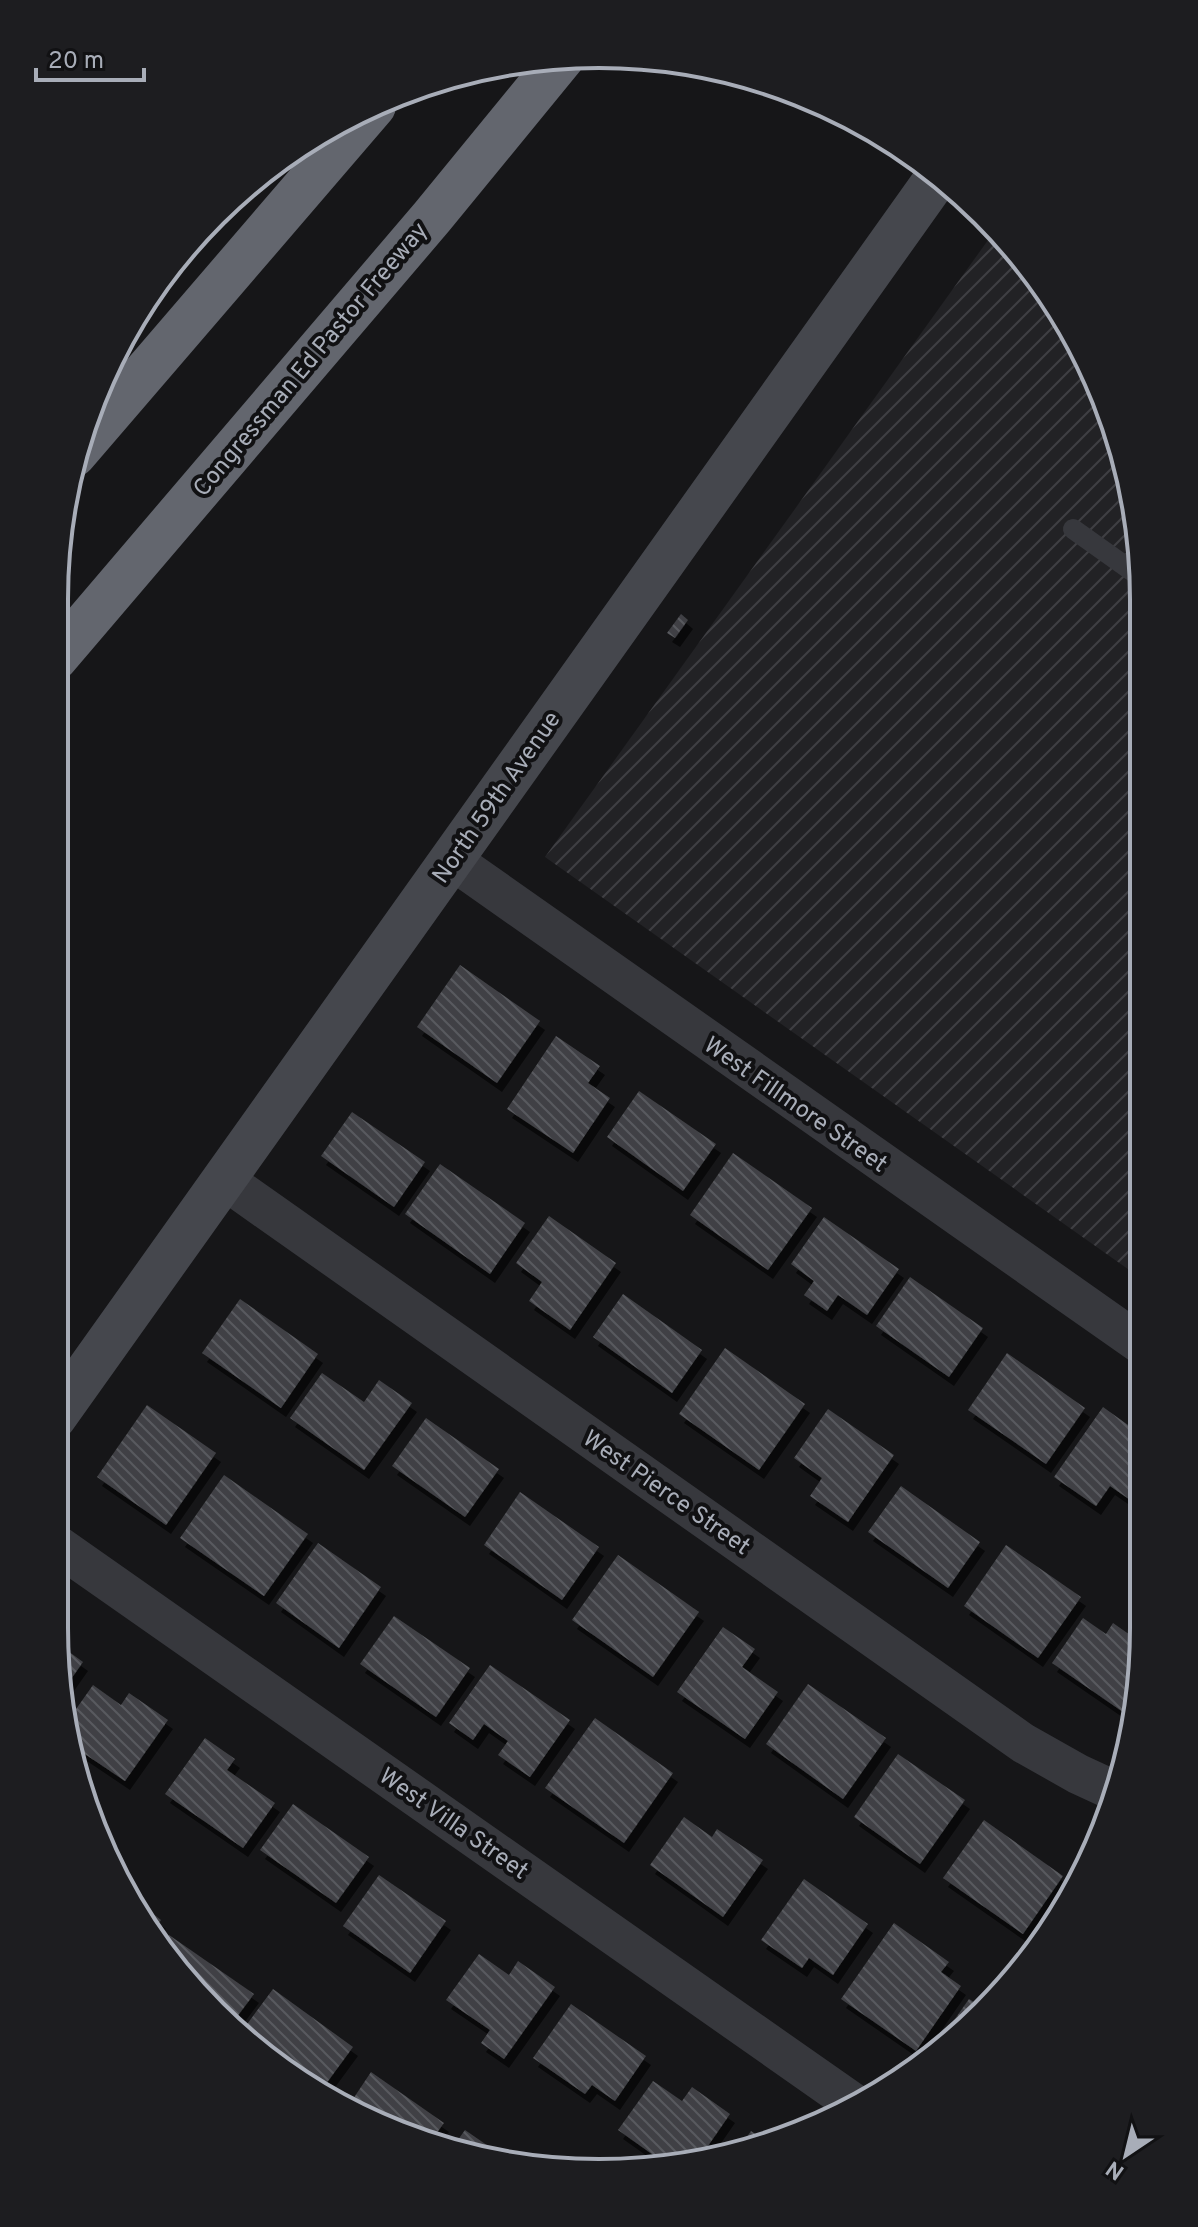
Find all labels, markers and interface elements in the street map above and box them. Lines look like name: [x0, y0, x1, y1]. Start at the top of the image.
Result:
scale bar: [36, 32, 144, 82]
text: 20 m: [48, 47, 104, 77]
street label: Congressman Ed Pastor Freeway: [188, 217, 435, 504]
street label: North 59th Avenue: [427, 706, 568, 890]
street label: West Fillmore Street: [697, 1031, 893, 1180]
street label: West Pierce Street: [576, 1425, 756, 1563]
street label: West Villa Street: [372, 1762, 533, 1887]
north arrow: [1086, 2115, 1166, 2195]
text: N: [1102, 2154, 1130, 2185]

